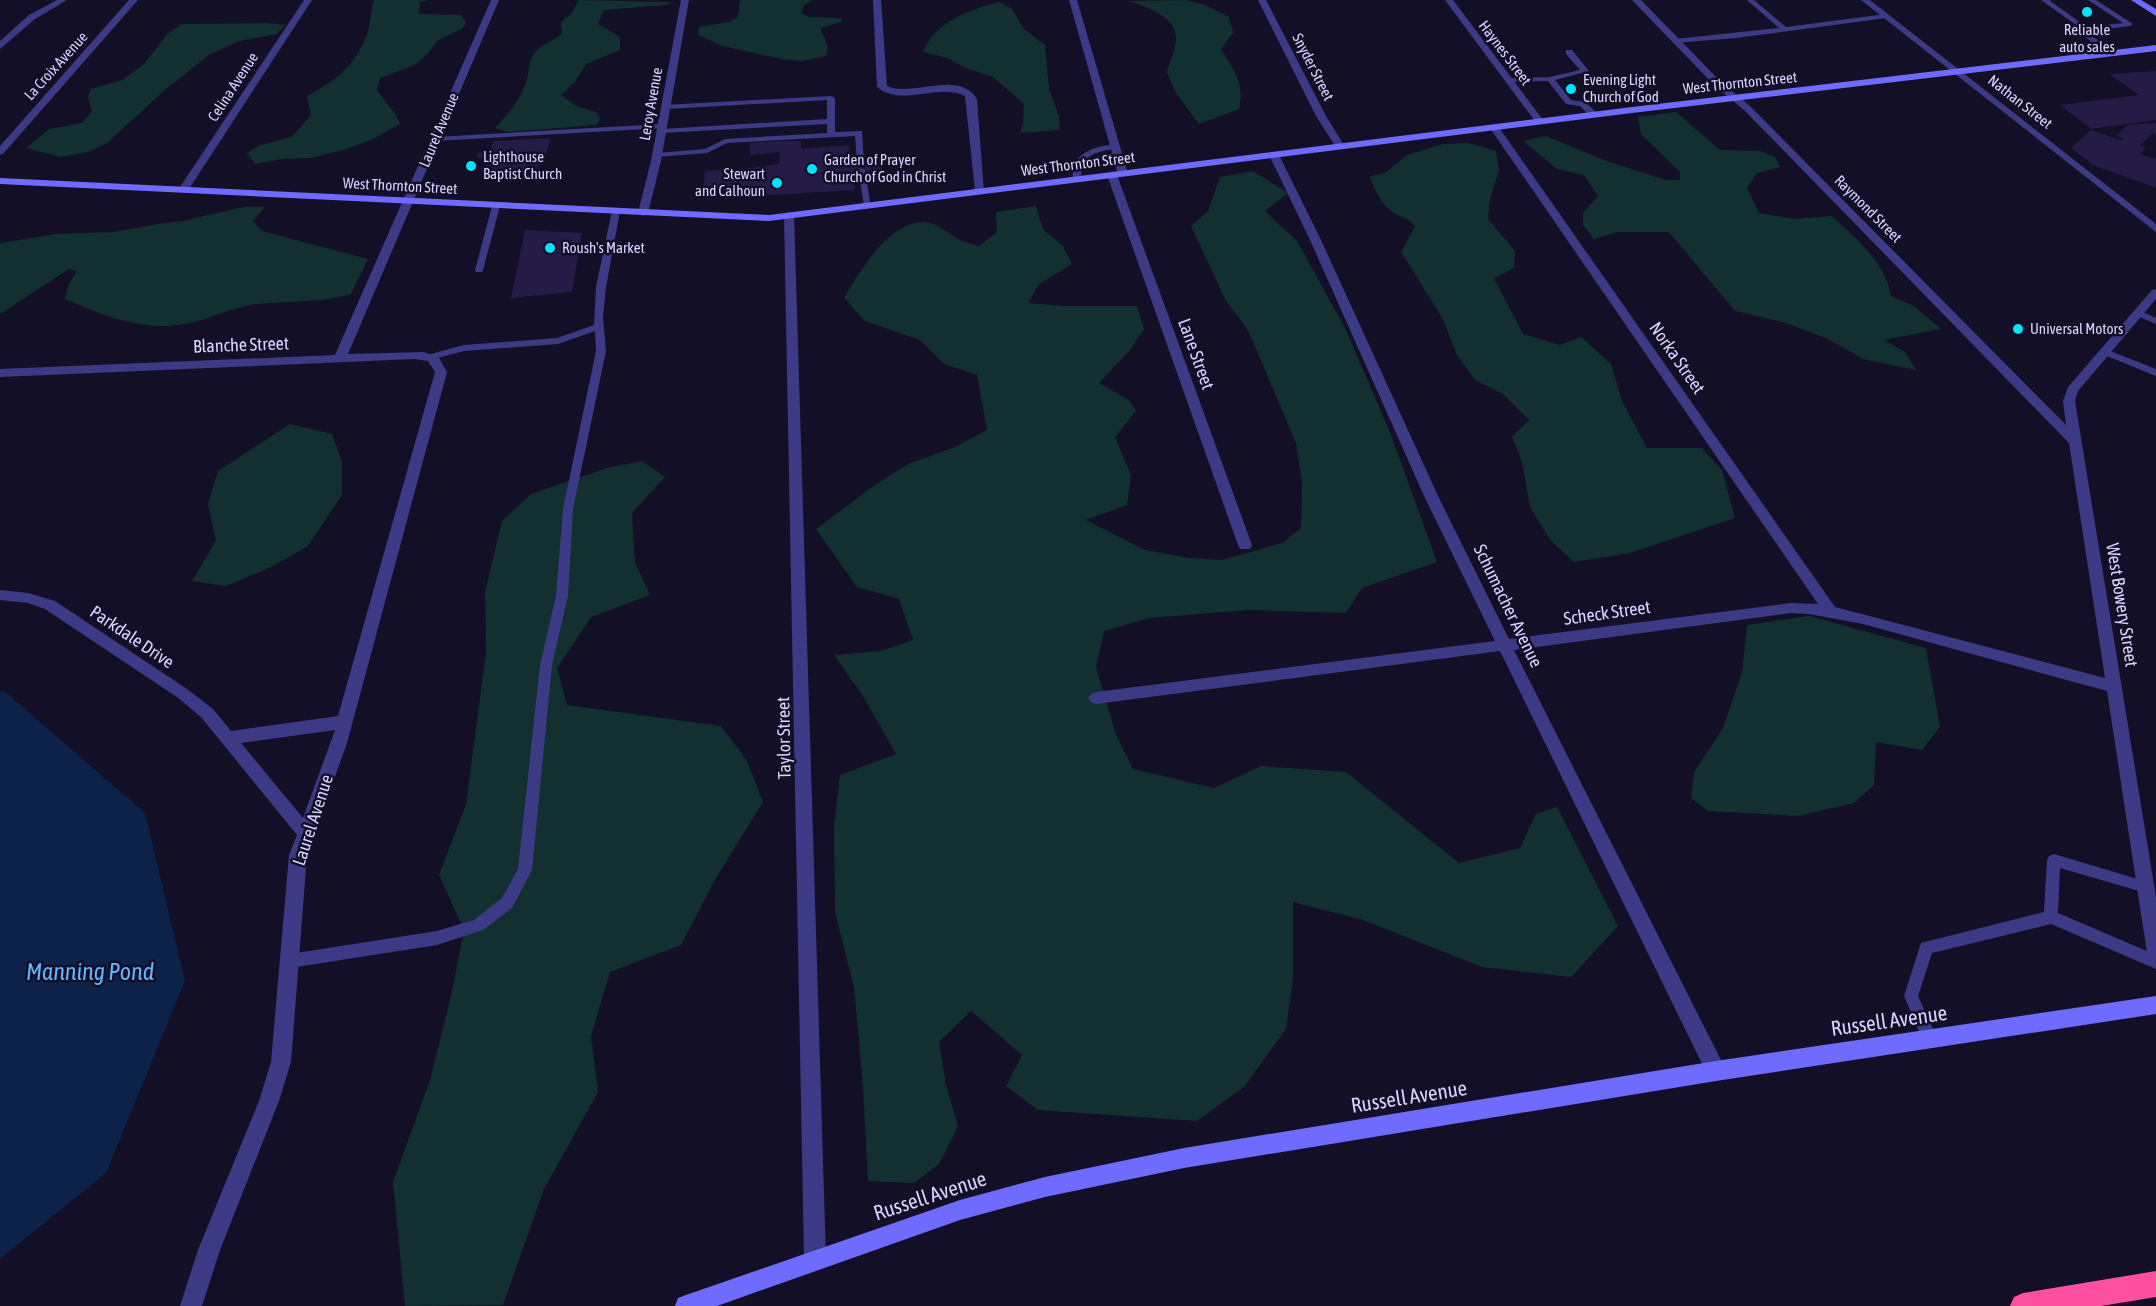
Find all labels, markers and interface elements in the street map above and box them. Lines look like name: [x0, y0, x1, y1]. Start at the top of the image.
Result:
marker: Reliable auto sales: [2080, 5, 2094, 19]
street label: Haynes Street: [1476, 17, 1535, 88]
place label: Reliable auto sales: [2059, 21, 2115, 55]
street label: La Croix Avenue: [20, 28, 91, 103]
street label: Snyder Street: [1289, 30, 1338, 103]
street label: Celina Avenue: [204, 49, 261, 124]
street label: Leroy Avenue: [636, 66, 665, 142]
street label: West Thornton Street: [1682, 68, 1798, 97]
place label: Evening Light Church of God: [1583, 71, 1659, 105]
street label: Nathan Street: [1985, 71, 2056, 132]
marker: Evening Light Church of God: [1564, 82, 1578, 96]
street label: Laurel Avenue: [415, 90, 462, 169]
place label: Lighthouse Baptist Church: [483, 148, 562, 182]
street label: West Thornton Street: [1020, 148, 1136, 179]
place label: Garden of Prayer Church of God in Christ: [824, 151, 946, 185]
marker: Lighthouse Baptist Church: [464, 159, 478, 173]
marker: Garden of Prayer Church of God in Christ: [805, 162, 819, 176]
place label: Stewart and Calhoun: [695, 165, 765, 199]
street label: Raymond Street: [1831, 172, 1905, 246]
street label: West Thornton Street: [342, 174, 458, 197]
marker: Stewart and Calhoun: [770, 176, 784, 190]
place label: Roush's Market: [562, 239, 645, 256]
marker: Roush's Market: [543, 241, 557, 255]
street label: Lane Street: [1174, 315, 1219, 392]
street label: Norka Street: [1645, 318, 1710, 398]
place label: Universal Motors: [2030, 320, 2123, 337]
marker: Universal Motors: [2011, 322, 2025, 336]
street label: Blanche Street: [193, 332, 289, 357]
street label: Schumacher Avenue: [1470, 541, 1547, 671]
street label: West Bowery Street: [2102, 542, 2143, 668]
street label: Scheck Street: [1562, 596, 1652, 629]
street label: Parkdale Drive: [86, 601, 178, 672]
street label: Taylor Street: [772, 696, 795, 780]
street label: Laurel Avenue: [288, 772, 337, 868]
water label: Manning Pond: [26, 958, 154, 985]
street label: Russell Avenue: [1829, 1000, 1949, 1040]
street label: Russell Avenue: [1349, 1075, 1469, 1117]
street label: Russell Avenue: [870, 1166, 989, 1225]

